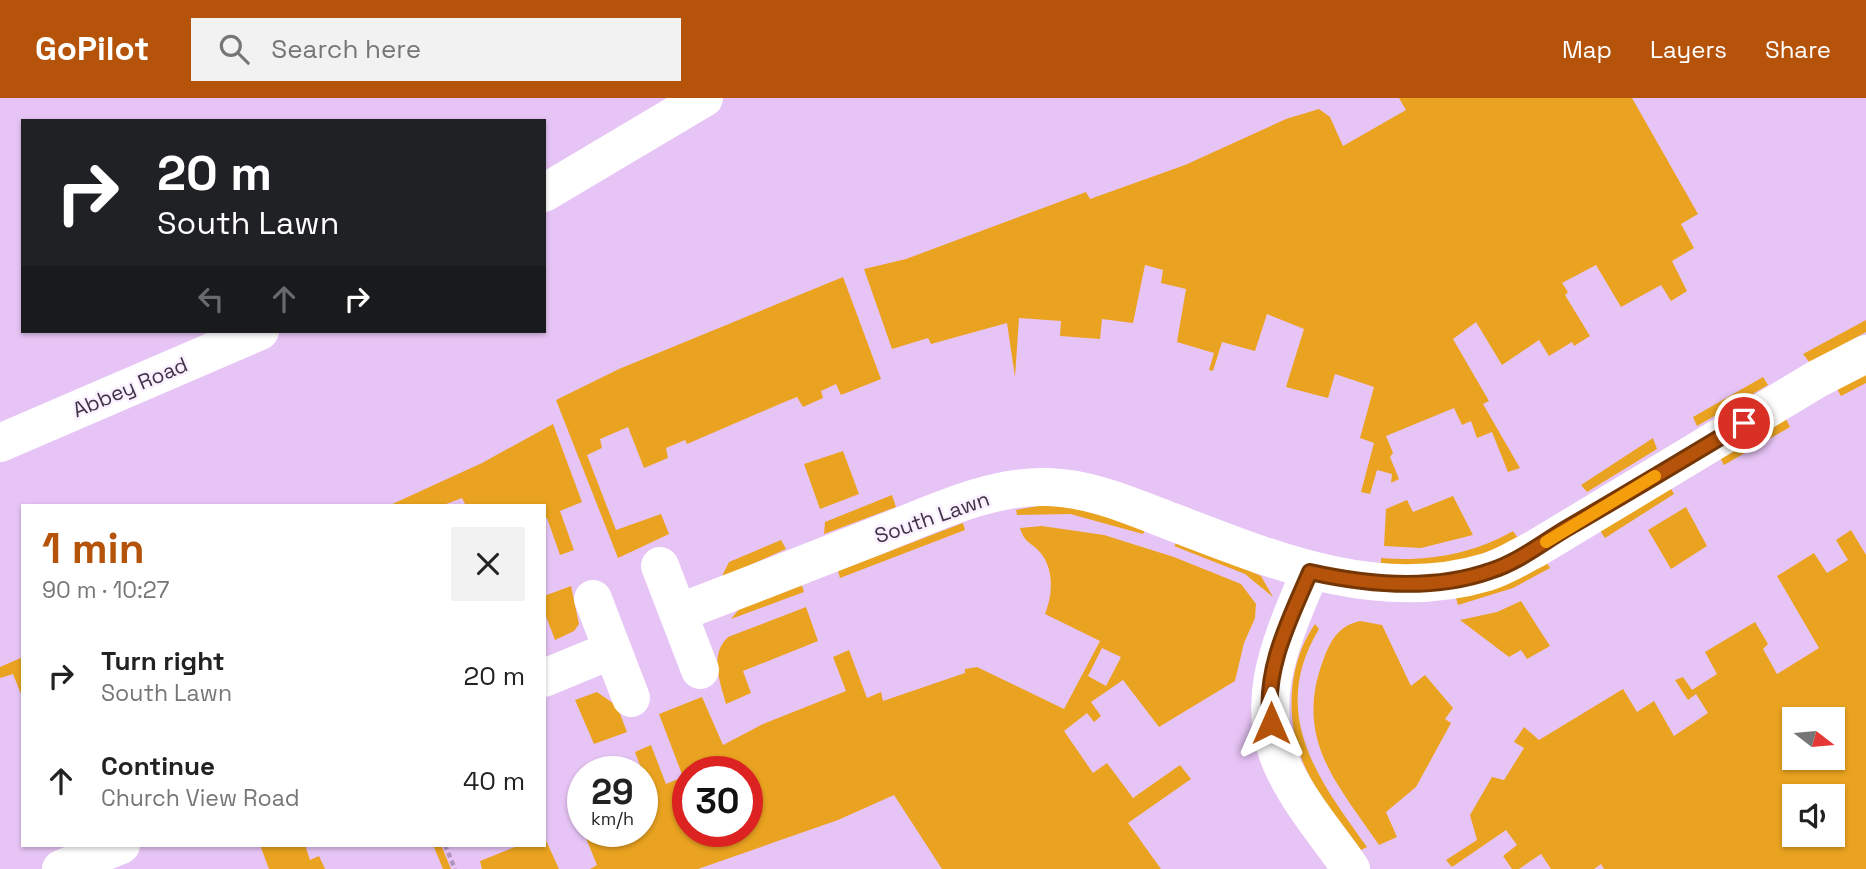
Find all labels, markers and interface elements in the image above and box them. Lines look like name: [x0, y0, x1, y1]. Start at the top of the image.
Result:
search box: [191, 18, 681, 81]
text: GoPilot: [35, 28, 149, 70]
icon: search: [215, 30, 253, 68]
text: Search here: [271, 32, 421, 66]
text: Map: [1562, 34, 1612, 65]
text: Layers: [1650, 34, 1727, 65]
text: Share: [1765, 34, 1831, 65]
text: 20 m: [157, 142, 272, 204]
icon: right: [42, 147, 133, 238]
text: South Lawn: [157, 203, 339, 243]
icon: left: [192, 280, 230, 318]
icon: ahead: [265, 280, 303, 318]
icon: right: [338, 280, 376, 318]
street label: Abbey Road: [68, 351, 192, 423]
pin: [1714, 393, 1774, 453]
icon: arrive: [1725, 404, 1763, 442]
street label: South Lawn: [871, 485, 993, 549]
text: 1 min: [42, 522, 145, 575]
button: close: [451, 527, 525, 601]
text: 90 m · 10:27: [42, 575, 169, 605]
text: Turn right: [101, 644, 225, 678]
icon: right: [42, 657, 80, 695]
text: 20 m: [464, 659, 525, 693]
text: South Lawn: [101, 678, 232, 708]
position arrow: [1234, 686, 1308, 760]
north arrow: [1782, 707, 1844, 770]
map controls: [1782, 707, 1845, 847]
text: Continue: [101, 749, 215, 783]
speed limit sign: 30: [672, 756, 763, 847]
icon: ahead: [42, 762, 80, 800]
text: 40 m: [463, 764, 525, 798]
text: 29: [591, 770, 634, 814]
text: Church View Road: [101, 783, 300, 813]
button: sound: [1782, 784, 1845, 847]
text: km/h: [591, 807, 634, 830]

